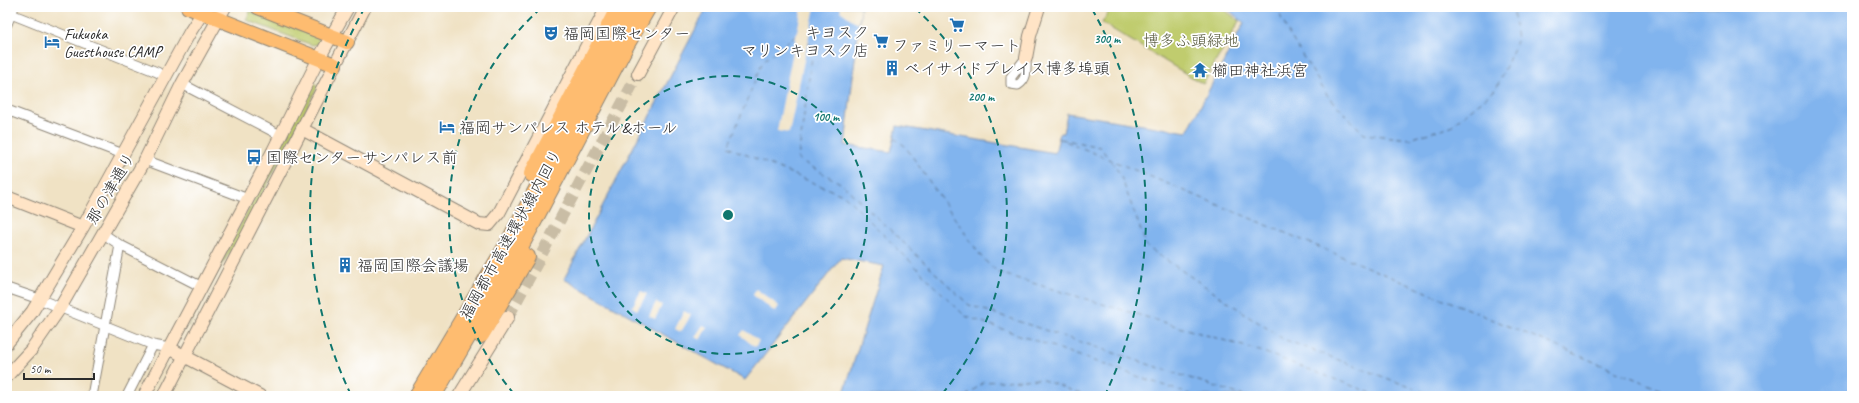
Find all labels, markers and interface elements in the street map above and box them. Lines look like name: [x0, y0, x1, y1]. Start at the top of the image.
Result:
supermarket icon: ファミリーマート: [948, 16, 966, 34]
place label: キヨスク マリンキヨスク店: [741, 23, 869, 61]
place label: Fukuoka Guesthouse CAMP: [64, 24, 164, 62]
theatre icon: 福岡国際センター: [542, 24, 560, 42]
place label: 福岡国際センター: [563, 24, 690, 44]
text: 300 m: [1094, 31, 1121, 47]
park label: 博多ふ頭緑地: [1143, 31, 1239, 51]
supermarket icon: キヨスク マリンキヨスク店: [872, 32, 890, 50]
hotel icon: Fukuoka Guesthouse CAMP: [43, 33, 61, 51]
place label: ファミリーマート: [893, 36, 1021, 56]
building icon: ベイサイドプレイス博多埠頭: [883, 59, 901, 77]
place label: ベイサイドプレイス博多埠頭: [904, 59, 1110, 79]
temple icon: 櫛田神社浜宮: [1191, 61, 1209, 79]
place label: 櫛田神社浜宮: [1212, 61, 1308, 81]
text: 200 m: [968, 89, 995, 105]
text: 100 m: [813, 109, 840, 125]
hotel icon: 福岡サンパレス ホテル&ホール: [438, 118, 456, 136]
place label: 福岡サンパレス ホテル&ホール: [459, 118, 678, 138]
street label: 福岡都市高速環状線内回り: [456, 146, 566, 323]
bus stop icon: 国際センターサンパレス前: [245, 148, 263, 166]
place label: 国際センターサンパレス前: [266, 148, 457, 168]
street label: 那の津通り: [82, 149, 140, 228]
centre of rings: [721, 208, 735, 222]
building icon: 福岡国際会議場: [336, 256, 354, 274]
place label: 福岡国際会議場: [357, 256, 469, 276]
scale bar: [24, 355, 94, 381]
text: 50 m: [30, 361, 52, 377]

